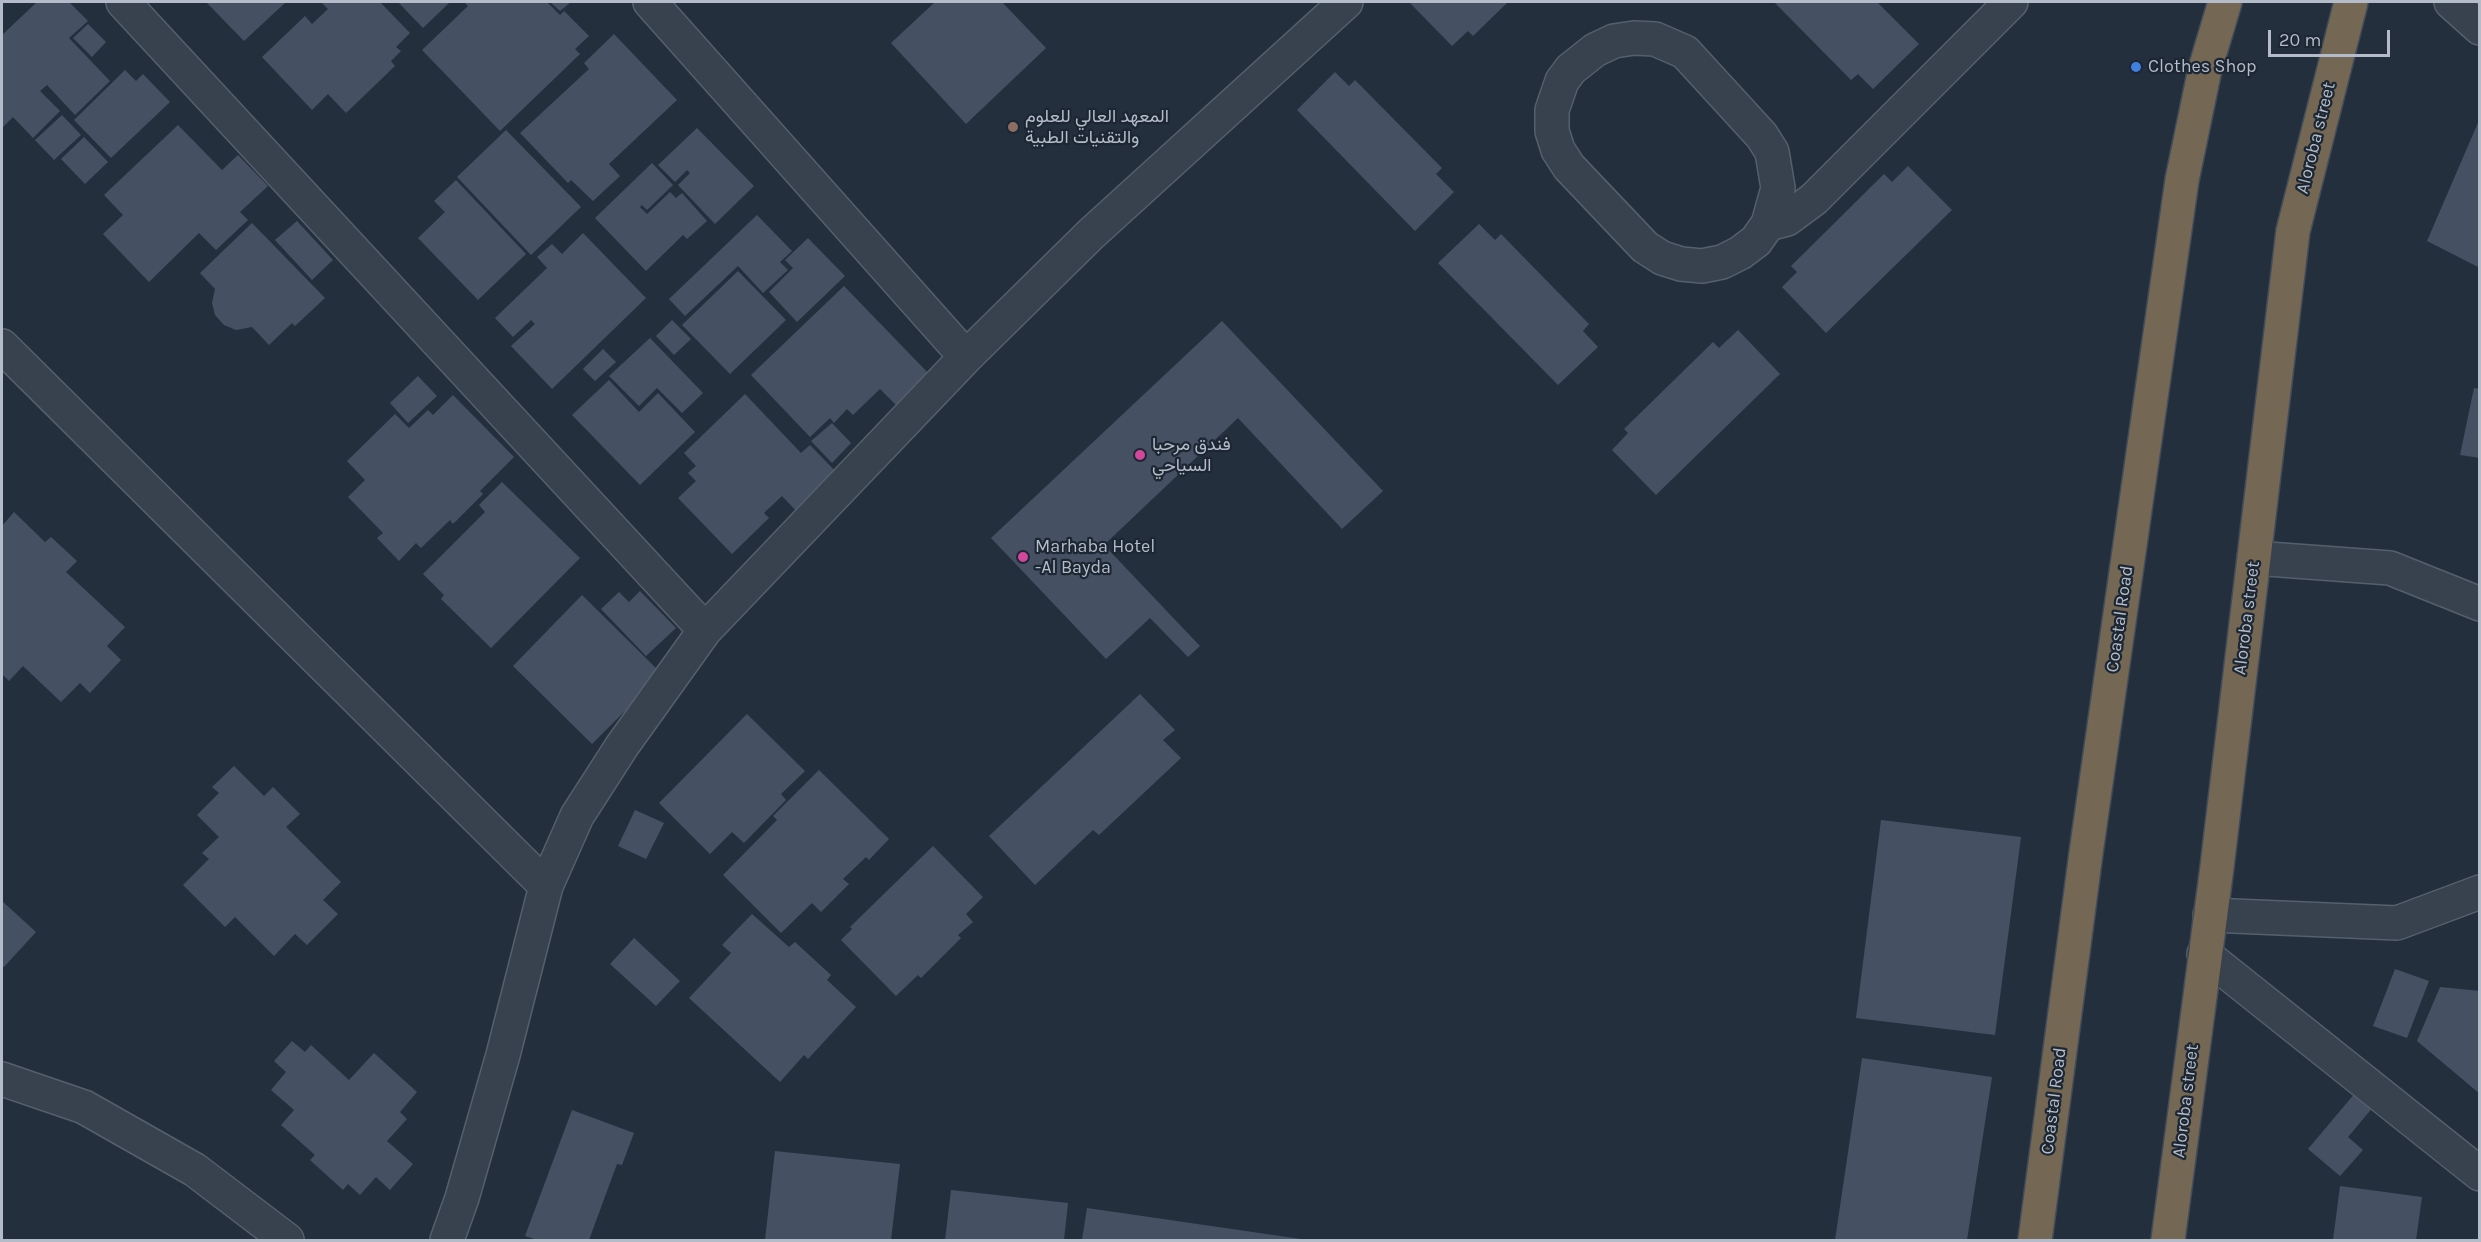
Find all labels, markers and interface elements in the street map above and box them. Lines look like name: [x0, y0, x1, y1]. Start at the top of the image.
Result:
scale bar: [2271, 18, 2392, 56]
text: 20 m: [2279, 29, 2321, 51]
place label: Clothes Shop: [2148, 56, 2257, 78]
marker: Clothes Shop: [2129, 60, 2143, 74]
street label: Aloroba street: [2292, 80, 2340, 196]
place label: المعهد العالي للعلوم والتقنيات الطبية: [1025, 106, 1169, 148]
marker: المعهد العالي للعلوم والتقنيات الطبية: [1006, 120, 1020, 134]
place label: فندق مرحبا السياحي: [1152, 434, 1231, 476]
marker: فندق مرحبا السياحي: [1133, 448, 1147, 462]
place label: Marhaba Hotel -Al Bayda: [1035, 536, 1155, 578]
marker: Marhaba Hotel -Al Bayda: [1016, 550, 1030, 564]
street label: Aloroba street: [2229, 560, 2265, 676]
street label: Coastal Road: [2102, 564, 2138, 674]
street label: Aloroba street: [2168, 1043, 2204, 1159]
street label: Coastal Road: [2037, 1046, 2071, 1156]

